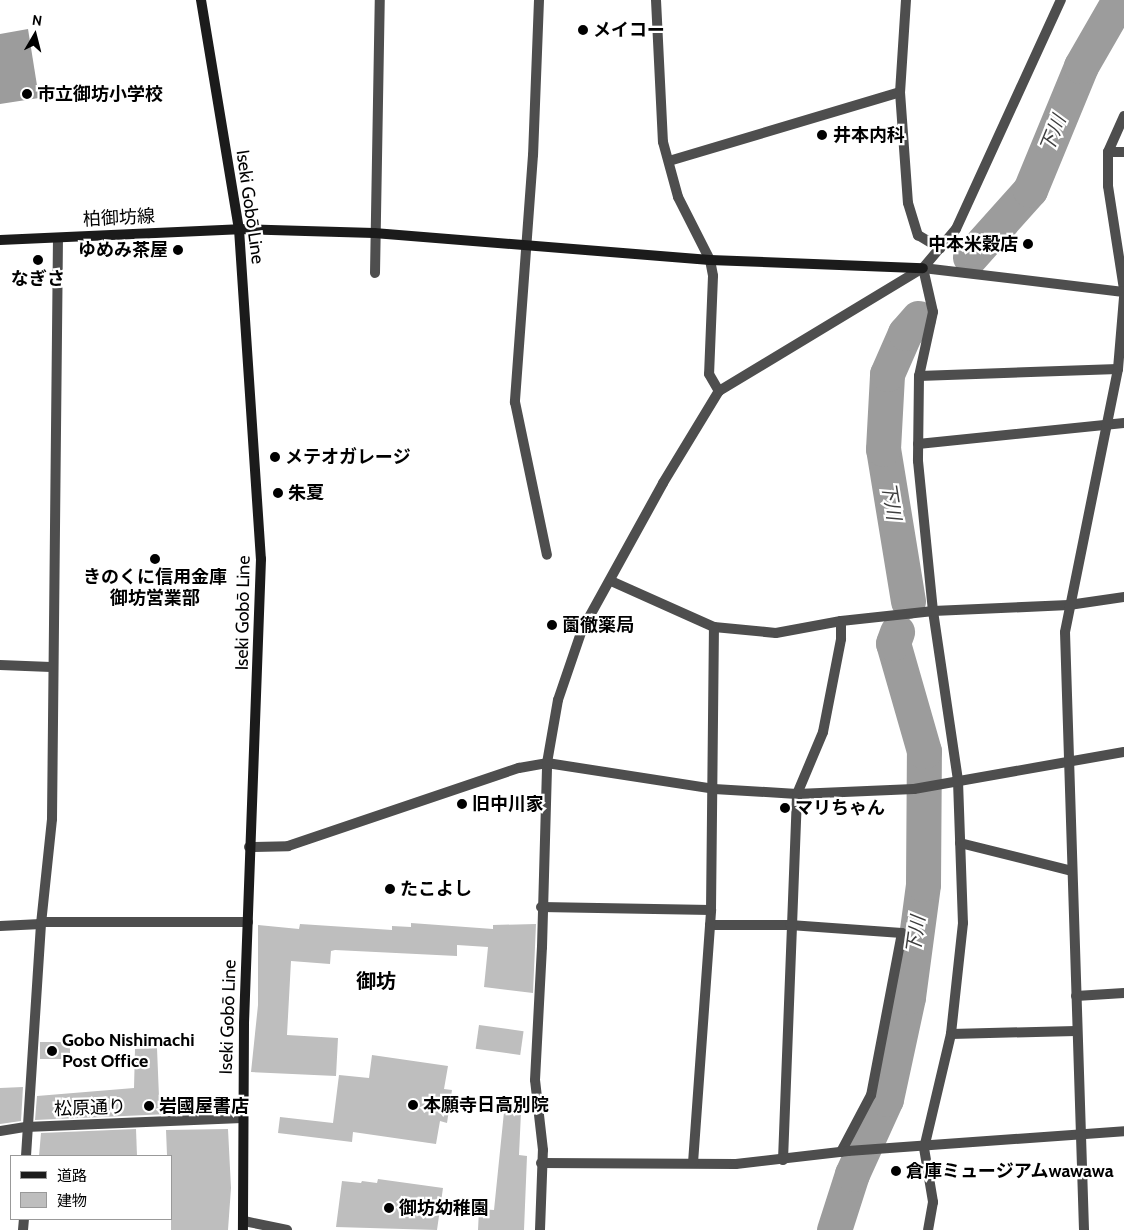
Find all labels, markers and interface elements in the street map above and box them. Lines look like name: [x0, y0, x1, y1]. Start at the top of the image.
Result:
north arrow: [10, 10, 60, 60]
text: N: [31, 11, 43, 30]
place label: メイコー: [593, 19, 665, 41]
marker: メイコー: [577, 24, 589, 36]
place label: 市立御坊小学校: [37, 83, 163, 105]
marker: 市立御坊小学校: [21, 88, 33, 100]
water label: 下川: [1035, 112, 1071, 156]
place label: 井本内科: [833, 124, 905, 146]
marker: 井本内科: [815, 128, 829, 142]
street label: Iseki Gobō Line: [231, 149, 269, 265]
street label: 柏御坊線: [82, 205, 156, 231]
place label: 中本米穀店: [928, 233, 1018, 255]
marker: 中本米穀店: [1022, 238, 1034, 250]
place label: ゆめみ茶屋: [78, 239, 168, 261]
marker: ゆめみ茶屋: [172, 244, 184, 256]
marker: なぎさ: [32, 254, 44, 266]
place label: なぎさ: [11, 268, 65, 290]
place label: メテオガレージ: [285, 446, 411, 468]
marker: メテオガレージ: [269, 451, 281, 463]
water label: 下川: [877, 480, 905, 522]
place label: 朱夏: [288, 482, 324, 504]
marker: 朱夏: [272, 487, 284, 499]
marker: きのくに信用金庫 御坊営業部: [149, 553, 161, 565]
street label: Iseki Gobō Line: [231, 555, 255, 671]
place label: きのくに信用金庫 御坊営業部: [83, 567, 227, 610]
place label: 薗徹薬局: [562, 614, 634, 636]
marker: 薗徹薬局: [546, 619, 558, 631]
place label: 旧中川家: [472, 793, 544, 815]
place label: マリちゃん: [795, 797, 885, 819]
marker: 旧中川家: [456, 798, 468, 810]
marker: マリちゃん: [779, 802, 791, 814]
place label: たこよし: [400, 878, 472, 900]
marker: たこよし: [384, 883, 396, 895]
water label: 下川: [902, 915, 930, 955]
street label: Iseki Gobō Line: [215, 959, 241, 1075]
district label: 御坊: [356, 969, 396, 993]
place label: Gobo Nishimachi Post Office: [62, 1030, 194, 1072]
marker: Gobo Nishimachi Post Office: [46, 1045, 58, 1057]
place label: 本願寺日高別院: [423, 1094, 549, 1116]
place label: 岩國屋書店: [159, 1095, 249, 1117]
street label: 松原通り: [54, 1096, 126, 1120]
marker: 本願寺日高別院: [407, 1099, 419, 1111]
marker: 岩國屋書店: [143, 1100, 155, 1112]
legend: [10, 1155, 172, 1220]
place label: 倉庫ミュージアムwawawa: [906, 1160, 1115, 1182]
marker: 倉庫ミュージアムwawawa: [890, 1165, 902, 1177]
text: 道路: [57, 1167, 87, 1185]
text: 建物: [57, 1192, 87, 1210]
place label: 御坊幼稚園: [399, 1197, 489, 1219]
marker: 御坊幼稚園: [383, 1202, 395, 1214]

